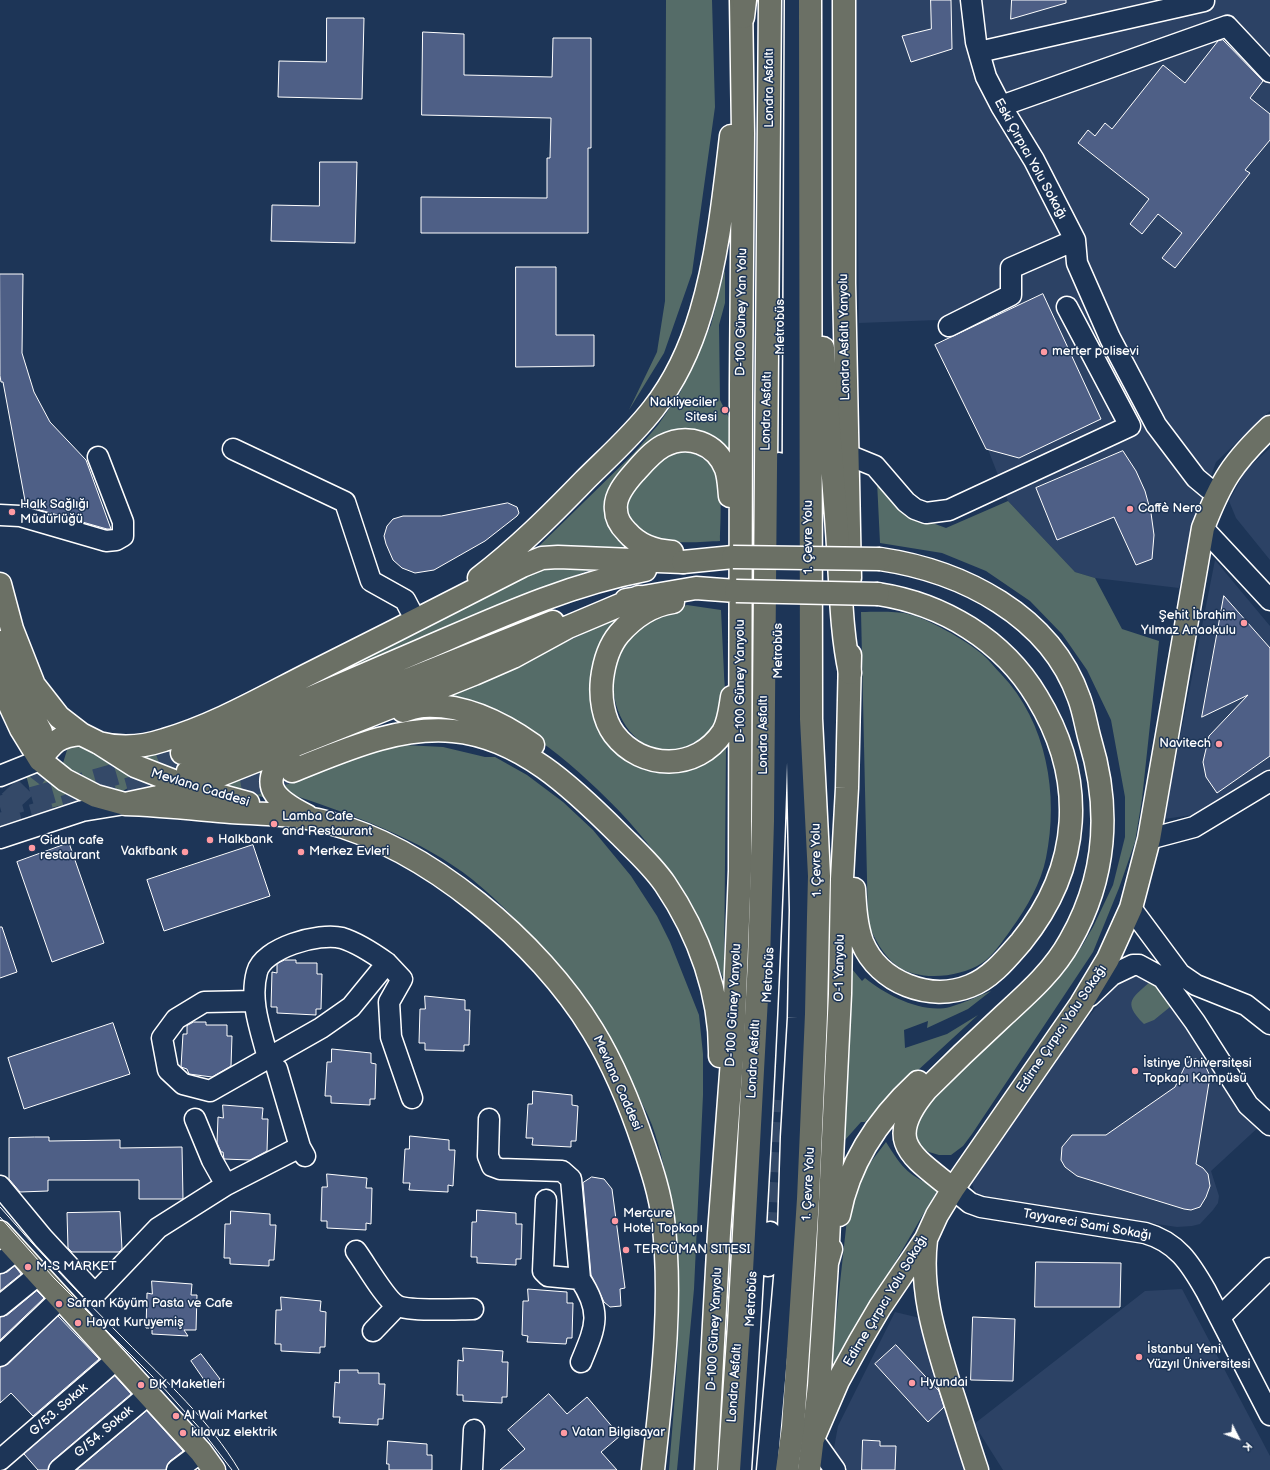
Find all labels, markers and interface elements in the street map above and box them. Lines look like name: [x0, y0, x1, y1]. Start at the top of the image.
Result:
street label: Londra Asfaltı: [762, 48, 778, 128]
street label: Eski Çırpıcı Yolu Sokağı: [990, 96, 1070, 222]
street label: D-100 Güney Yan Yolu: [733, 248, 751, 376]
street label: Londra Asfaltı Yanyolu: [836, 273, 854, 401]
street label: Metrobüs: [773, 299, 789, 355]
place label: merter polisevi: [1052, 344, 1139, 360]
marker: merter polisevi: [1039, 347, 1049, 357]
street label: Londra Asfaltı: [759, 371, 775, 451]
place label: Nakliyeciler Sitesi: [650, 395, 717, 426]
marker: Nakliyeciler Sitesi: [720, 405, 730, 415]
place label: Halk Sağlığı Müdürlüğü: [20, 497, 89, 528]
street label: 1. Çevre Yolu: [801, 500, 817, 574]
place label: Caffè Nero: [1138, 501, 1202, 517]
marker: Caffè Nero: [1125, 504, 1135, 514]
marker: Halk Sağlığı Müdürlüğü: [7, 507, 17, 517]
place label: Şehit İbrahim Yılmaz Anaokulu: [1141, 608, 1236, 639]
marker: Şehit İbrahim Yılmaz Anaokulu: [1239, 618, 1249, 628]
street label: D-100 Güney Yanyolu: [733, 619, 749, 743]
street label: Metrobüs: [771, 623, 787, 679]
street label: Londra Asfaltı: [756, 695, 772, 775]
place label: Navitech: [1159, 736, 1211, 752]
marker: Navitech: [1214, 739, 1224, 749]
street label: Mevlana Caddesi: [149, 766, 251, 810]
place label: Lamba Cafe and Restaurant: [282, 809, 372, 840]
marker: Lamba Cafe and Restaurant: [269, 819, 279, 829]
street label: 1. Çevre Yolu: [809, 823, 825, 897]
place label: Halkbank: [218, 832, 273, 848]
place label: Gidun cafe restaurant: [40, 833, 104, 864]
marker: Halkbank: [205, 835, 215, 845]
marker: Gidun cafe restaurant: [27, 843, 37, 853]
place label: Vakıfbank: [121, 844, 177, 860]
place label: Merkez Evleri: [309, 844, 389, 860]
marker: Vakıfbank: [180, 847, 190, 857]
marker: Merkez Evleri: [296, 847, 306, 857]
street label: O-1 Yanyolu: [832, 934, 848, 1002]
street label: D-100 Güney Yanyolu: [723, 943, 745, 1067]
street label: Metrobüs: [760, 947, 778, 1003]
street label: Edirne Çırpıcı Yolu Sokağı: [1014, 962, 1110, 1096]
street label: Londra Asfaltı: [744, 1019, 764, 1099]
street label: Mevlana Caddesi: [589, 1033, 645, 1133]
place label: İstinye Üniversitesi Topkapı Kampüsü: [1143, 1056, 1252, 1087]
marker: İstinye Üniversitesi Topkapı Kampüsü: [1130, 1066, 1140, 1076]
street label: 1. Çevre Yolu: [799, 1147, 819, 1221]
place label: Mercure Hotel Topkapı: [623, 1206, 703, 1237]
street label: Tayyareci Sami Sokağı: [1022, 1206, 1152, 1244]
marker: Mercure Hotel Topkapı: [610, 1216, 620, 1226]
street label: Edirne Çırpıcı Yolu Sokağı: [841, 1233, 931, 1369]
place label: TERCÜMAN SITESI: [634, 1242, 751, 1258]
marker: TERCÜMAN SITESI: [621, 1245, 631, 1255]
place label: M-S MARKET: [36, 1259, 117, 1275]
marker: M-S MARKET: [23, 1262, 33, 1272]
street label: D-100 Güney Yanyolu: [704, 1267, 726, 1391]
street label: Metrobüs: [743, 1271, 761, 1327]
place label: Safran Köyüm Pasta ve Cafe: [67, 1296, 233, 1312]
marker: Safran Köyüm Pasta ve Cafe: [54, 1299, 64, 1309]
place label: Hayat Kuruyemiş: [86, 1315, 184, 1331]
marker: Hayat Kuruyemiş: [73, 1318, 83, 1328]
place label: İstanbul Yeni Yüzyıl Üniversitesi: [1147, 1342, 1251, 1373]
street label: Londra Asfaltı: [724, 1343, 746, 1423]
marker: İstanbul Yeni Yüzyıl Üniversitesi: [1134, 1352, 1144, 1362]
place label: Hyundai: [920, 1375, 968, 1391]
place label: DK Maketleri: [149, 1377, 225, 1393]
marker: Hyundai: [907, 1378, 917, 1388]
street label: G/53. Sokak: [27, 1380, 91, 1440]
marker: DK Maketleri: [136, 1380, 146, 1390]
street label: G/54. Sokak: [71, 1403, 137, 1461]
place label: Al Wali Market: [184, 1408, 267, 1424]
marker: Al Wali Market: [171, 1411, 181, 1421]
north arrow: [1218, 1418, 1258, 1458]
place label: kılavuz elektrik: [191, 1425, 277, 1441]
place label: Vatan Bilgisayar: [572, 1425, 665, 1441]
marker: kılavuz elektrik: [178, 1428, 188, 1438]
marker: Vatan Bilgisayar: [559, 1428, 569, 1438]
text: K: [1240, 1439, 1255, 1453]

